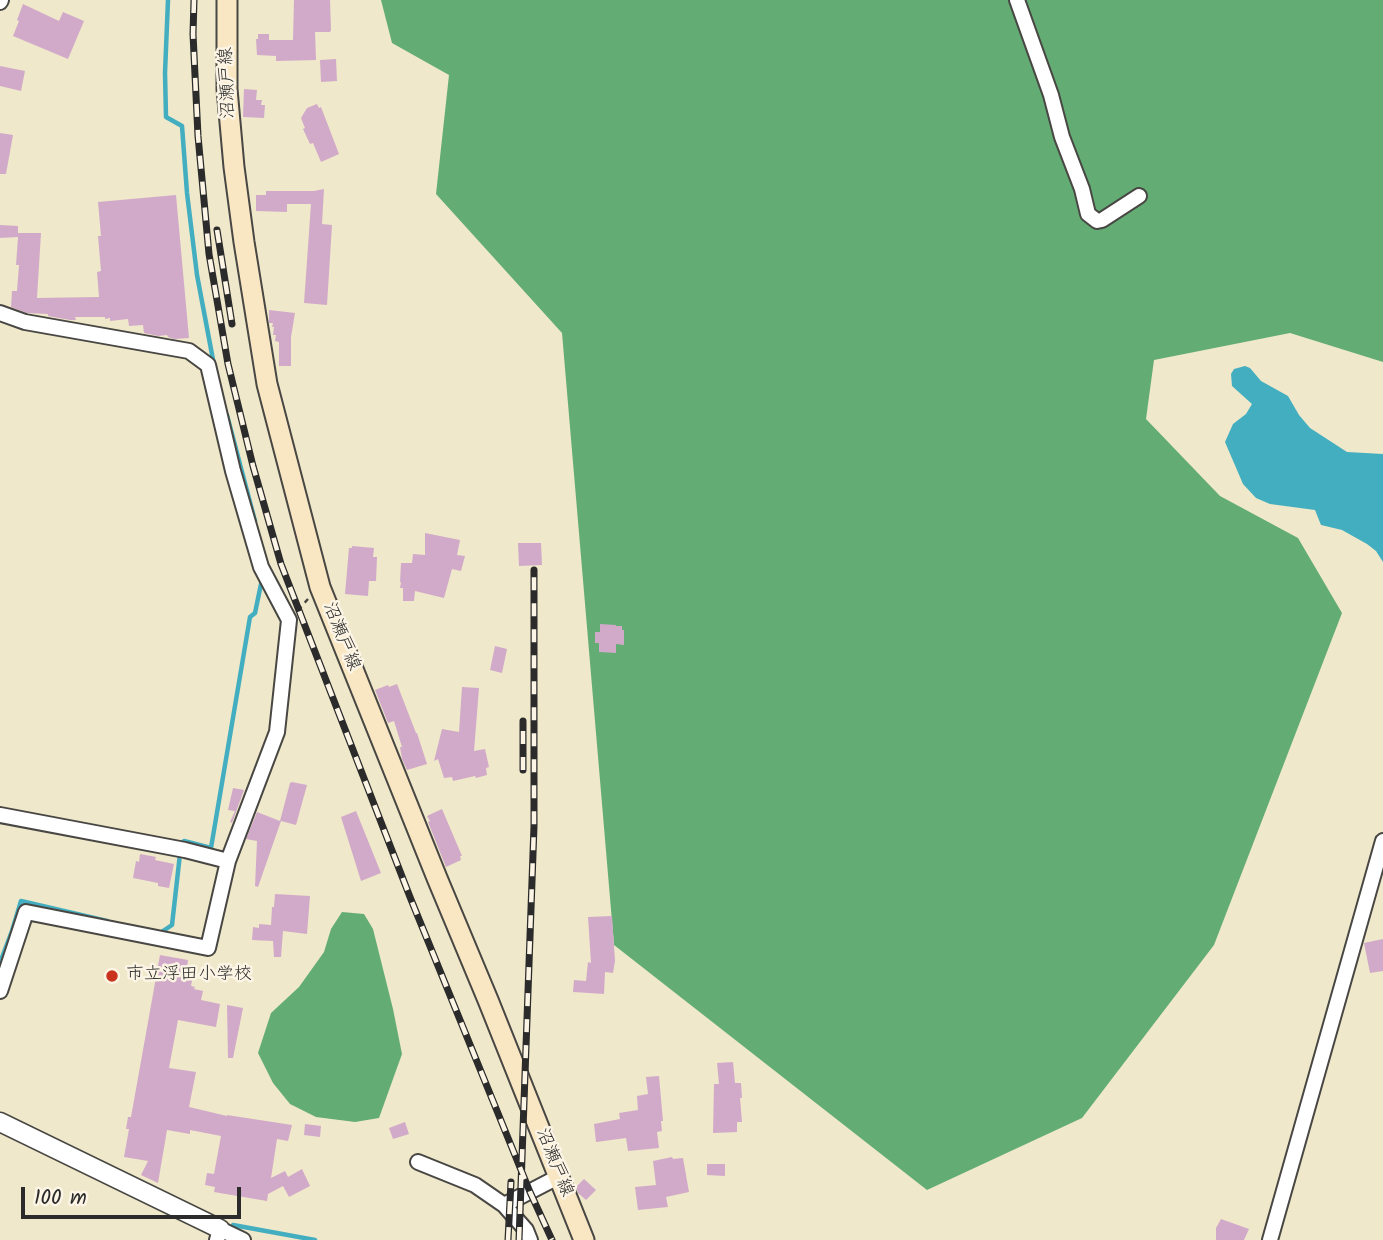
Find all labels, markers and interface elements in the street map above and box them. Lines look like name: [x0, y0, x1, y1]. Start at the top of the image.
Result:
street label: 沼瀬戸線: [217, 47, 241, 119]
street label: 沼瀬戸線: [317, 600, 363, 674]
place label: 市立浮田小学校: [126, 965, 252, 987]
marker: 市立浮田小学校: [104, 968, 120, 984]
street label: 沼瀬戸線: [530, 1126, 576, 1200]
scale bar: [24, 1174, 245, 1218]
text: 100 m: [34, 1182, 87, 1215]

